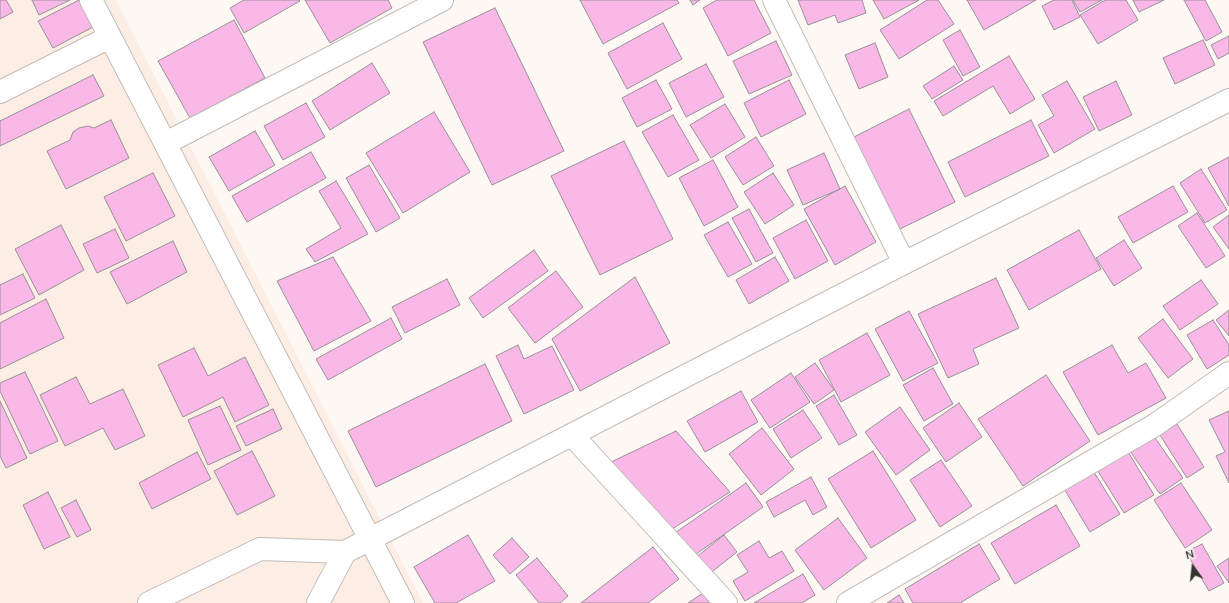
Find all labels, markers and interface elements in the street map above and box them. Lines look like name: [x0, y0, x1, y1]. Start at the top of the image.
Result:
north arrow: [1173, 547, 1213, 587]
text: N: [1184, 547, 1196, 563]

